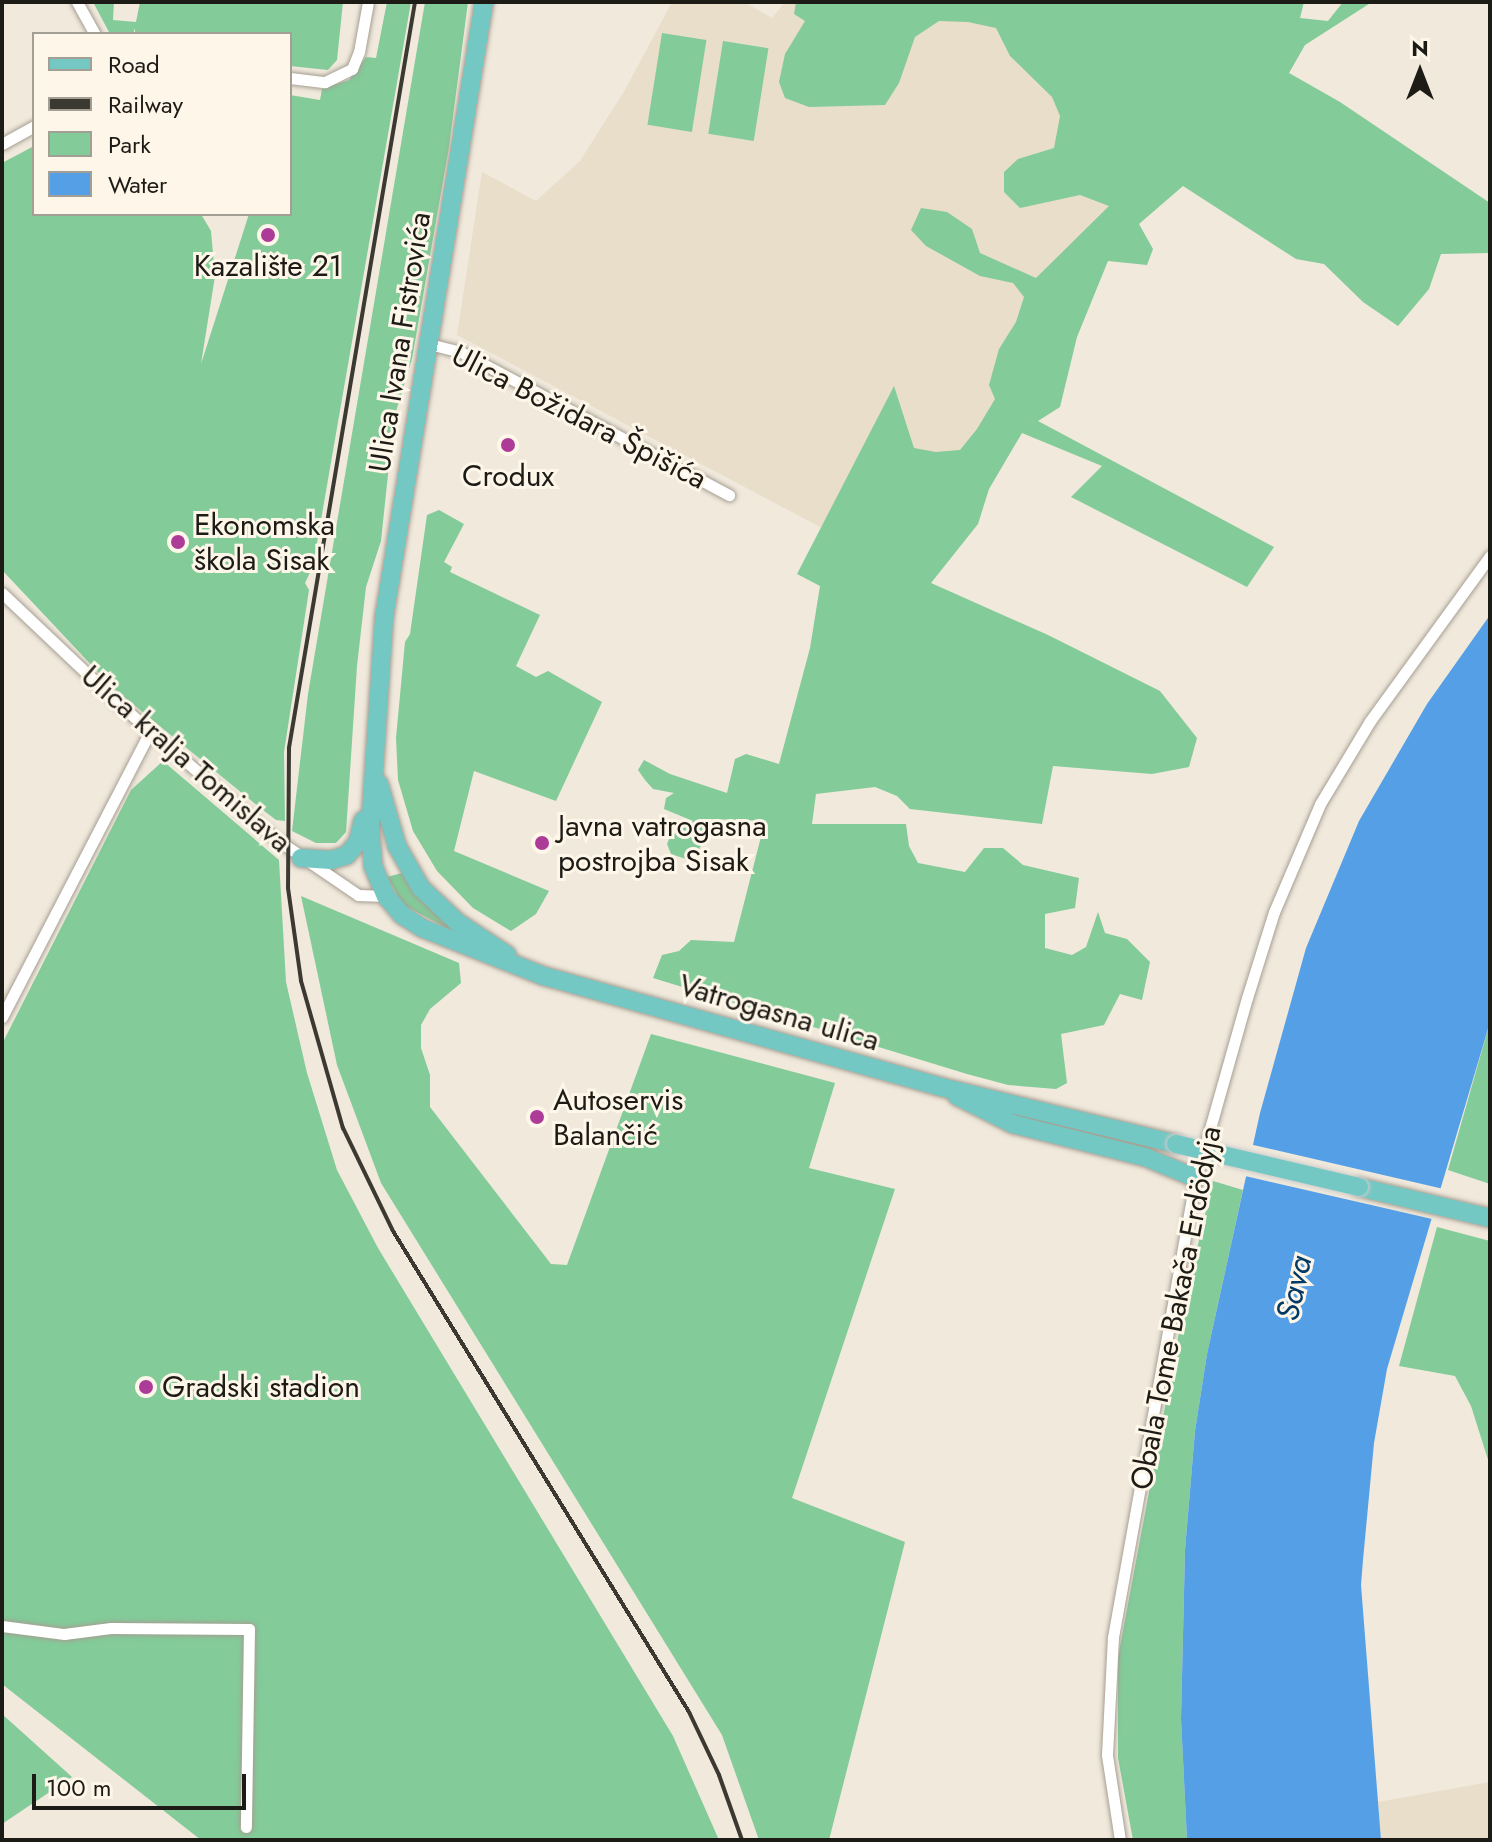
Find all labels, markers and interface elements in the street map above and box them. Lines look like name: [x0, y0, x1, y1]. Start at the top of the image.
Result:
legend: [32, 32, 292, 216]
north arrow: [1380, 32, 1460, 112]
text: N: [1411, 32, 1429, 64]
text: Road: [108, 47, 160, 82]
text: Railway: [108, 87, 183, 122]
text: Park: [108, 127, 151, 162]
text: Water: [108, 167, 167, 202]
street label: Ulica Ivana Fistrovića: [362, 209, 438, 475]
marker: Kazalište 21: [259, 226, 277, 244]
place label: Kazalište 21: [194, 248, 342, 284]
street label: Ulica Božidara Špišića: [446, 337, 712, 497]
marker: Crodux: [499, 436, 517, 454]
place label: Crodux: [462, 458, 554, 494]
place label: Ekonomska škola Sisak: [194, 507, 335, 578]
marker: Ekonomska škola Sisak: [169, 533, 187, 551]
street label: Ulica kralja Tomislava: [74, 658, 298, 860]
place label: Javna vatrogasna postrojba Sisak: [558, 808, 767, 878]
marker: Javna vatrogasna postrojba Sisak: [533, 834, 551, 852]
street label: Vatrogasna ulica: [675, 967, 883, 1059]
place label: Autoservis Balančić: [553, 1082, 683, 1152]
marker: Autoservis Balančić: [528, 1108, 546, 1126]
street label: Obala Tome Bakača Erdödyja: [1123, 1123, 1229, 1493]
water label: Sava: [1268, 1252, 1320, 1324]
place label: Gradski stadion: [162, 1369, 360, 1405]
marker: Gradski stadion: [137, 1378, 155, 1396]
scale bar: [36, 1758, 250, 1808]
text: 100 m: [46, 1770, 112, 1805]

